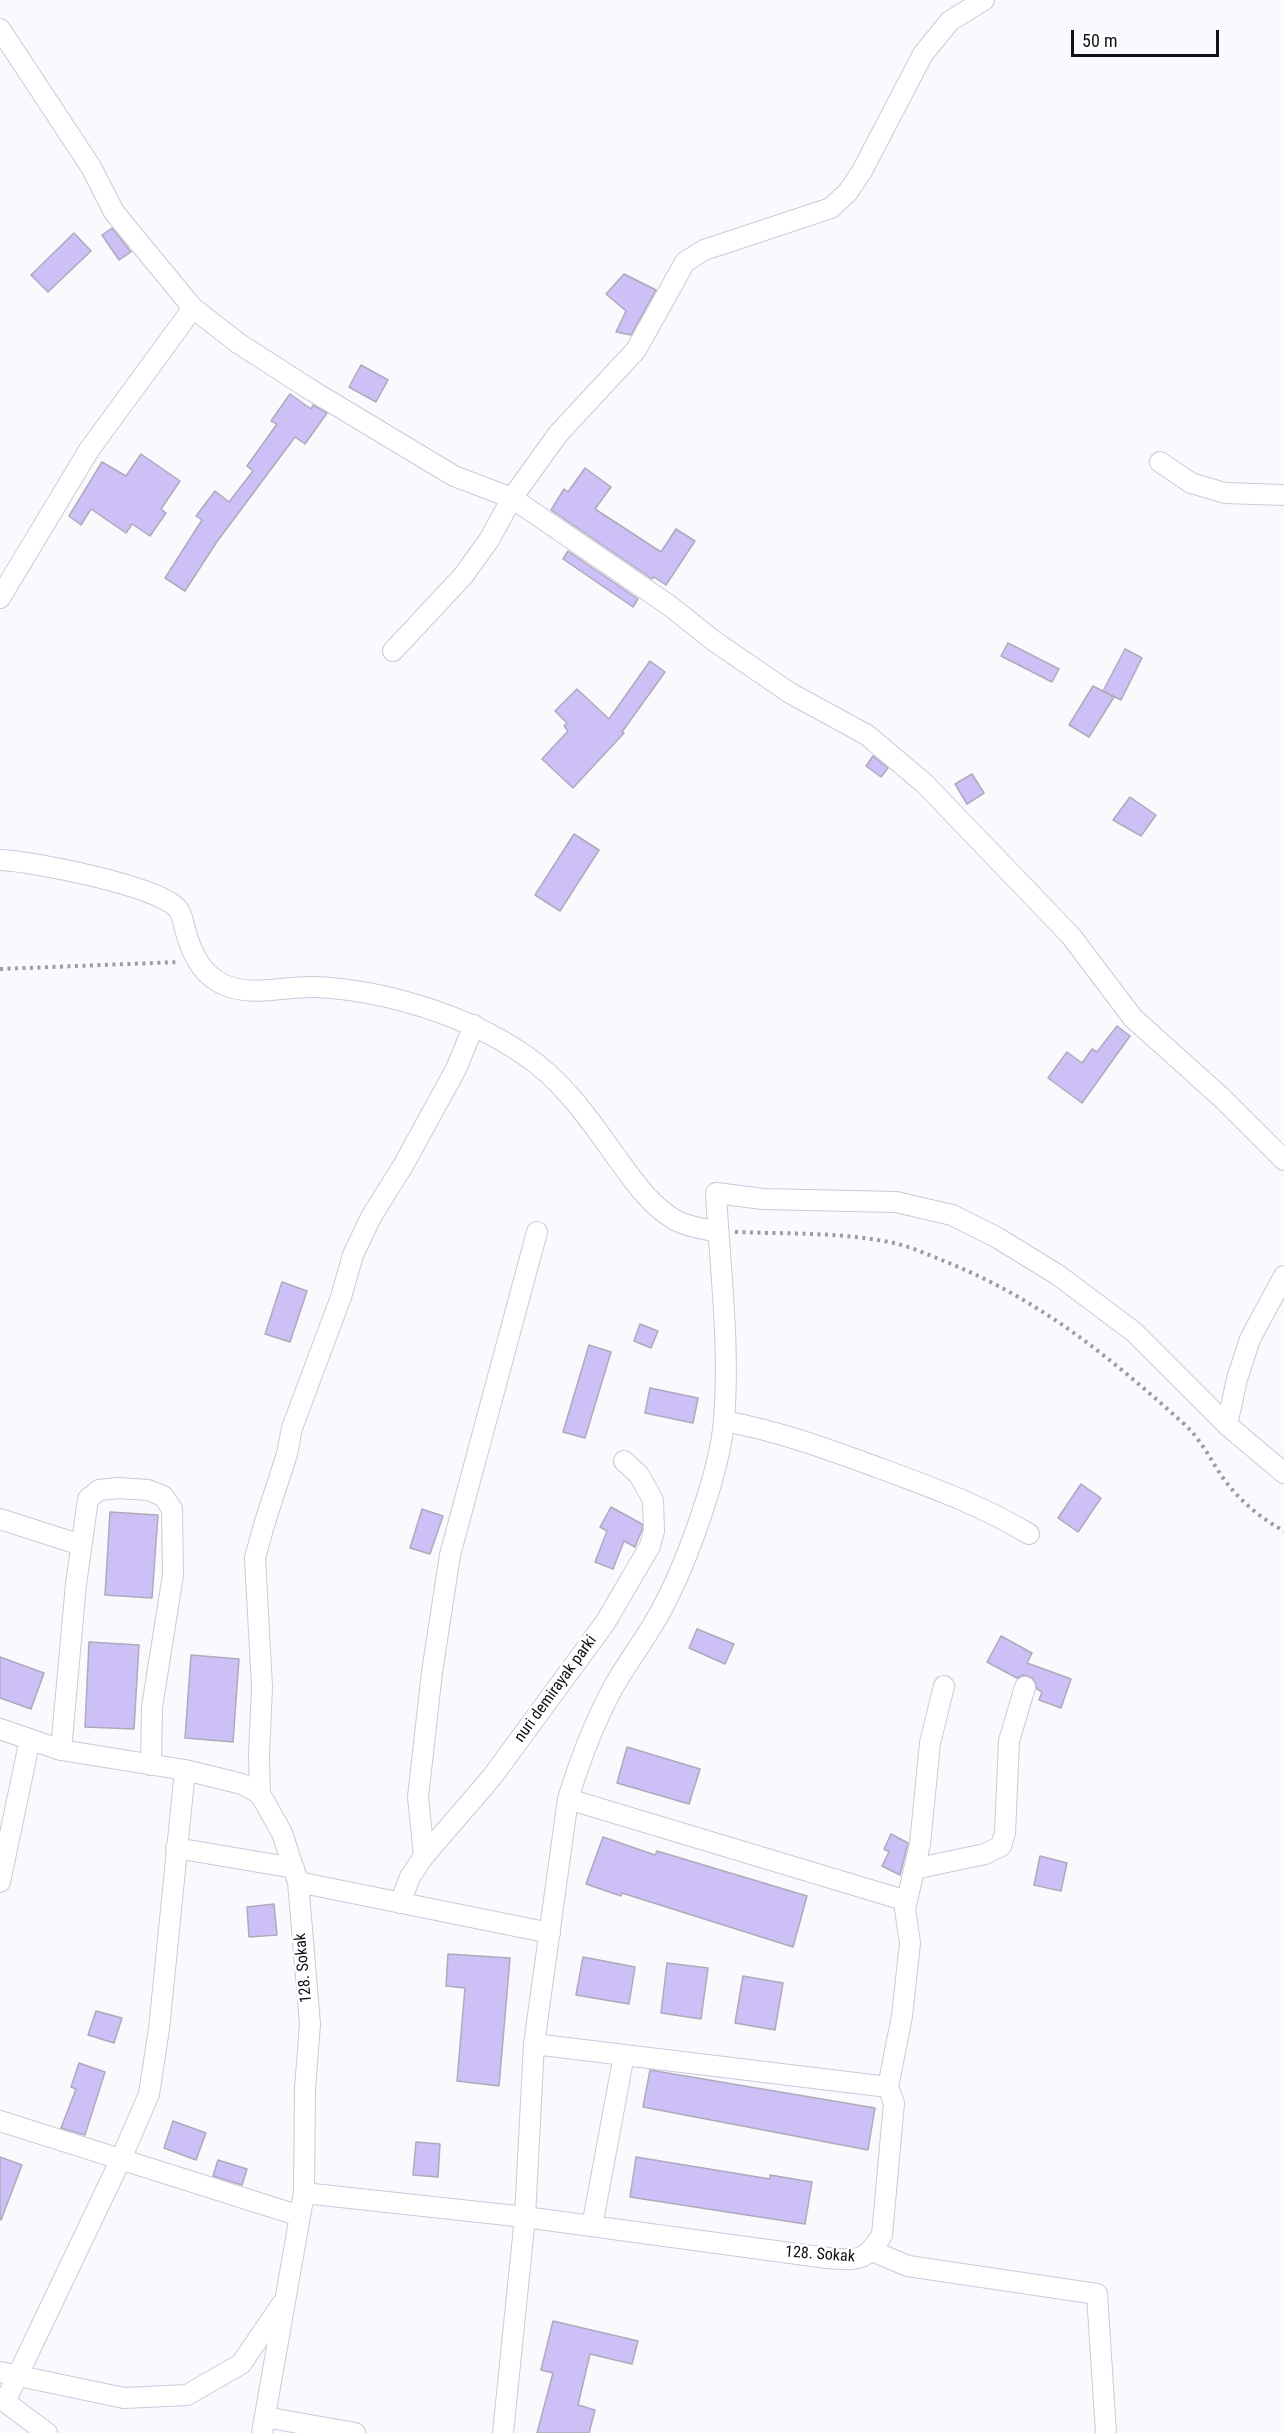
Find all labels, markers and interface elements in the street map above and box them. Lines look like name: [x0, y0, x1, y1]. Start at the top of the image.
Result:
scale bar: [1074, 18, 1222, 56]
text: 50 m: [1082, 30, 1117, 51]
street label: nuri demirayak parki: [511, 1632, 601, 1746]
street label: 128. Sokak: [291, 1932, 317, 2004]
street label: 128. Sokak: [784, 2243, 856, 2267]

